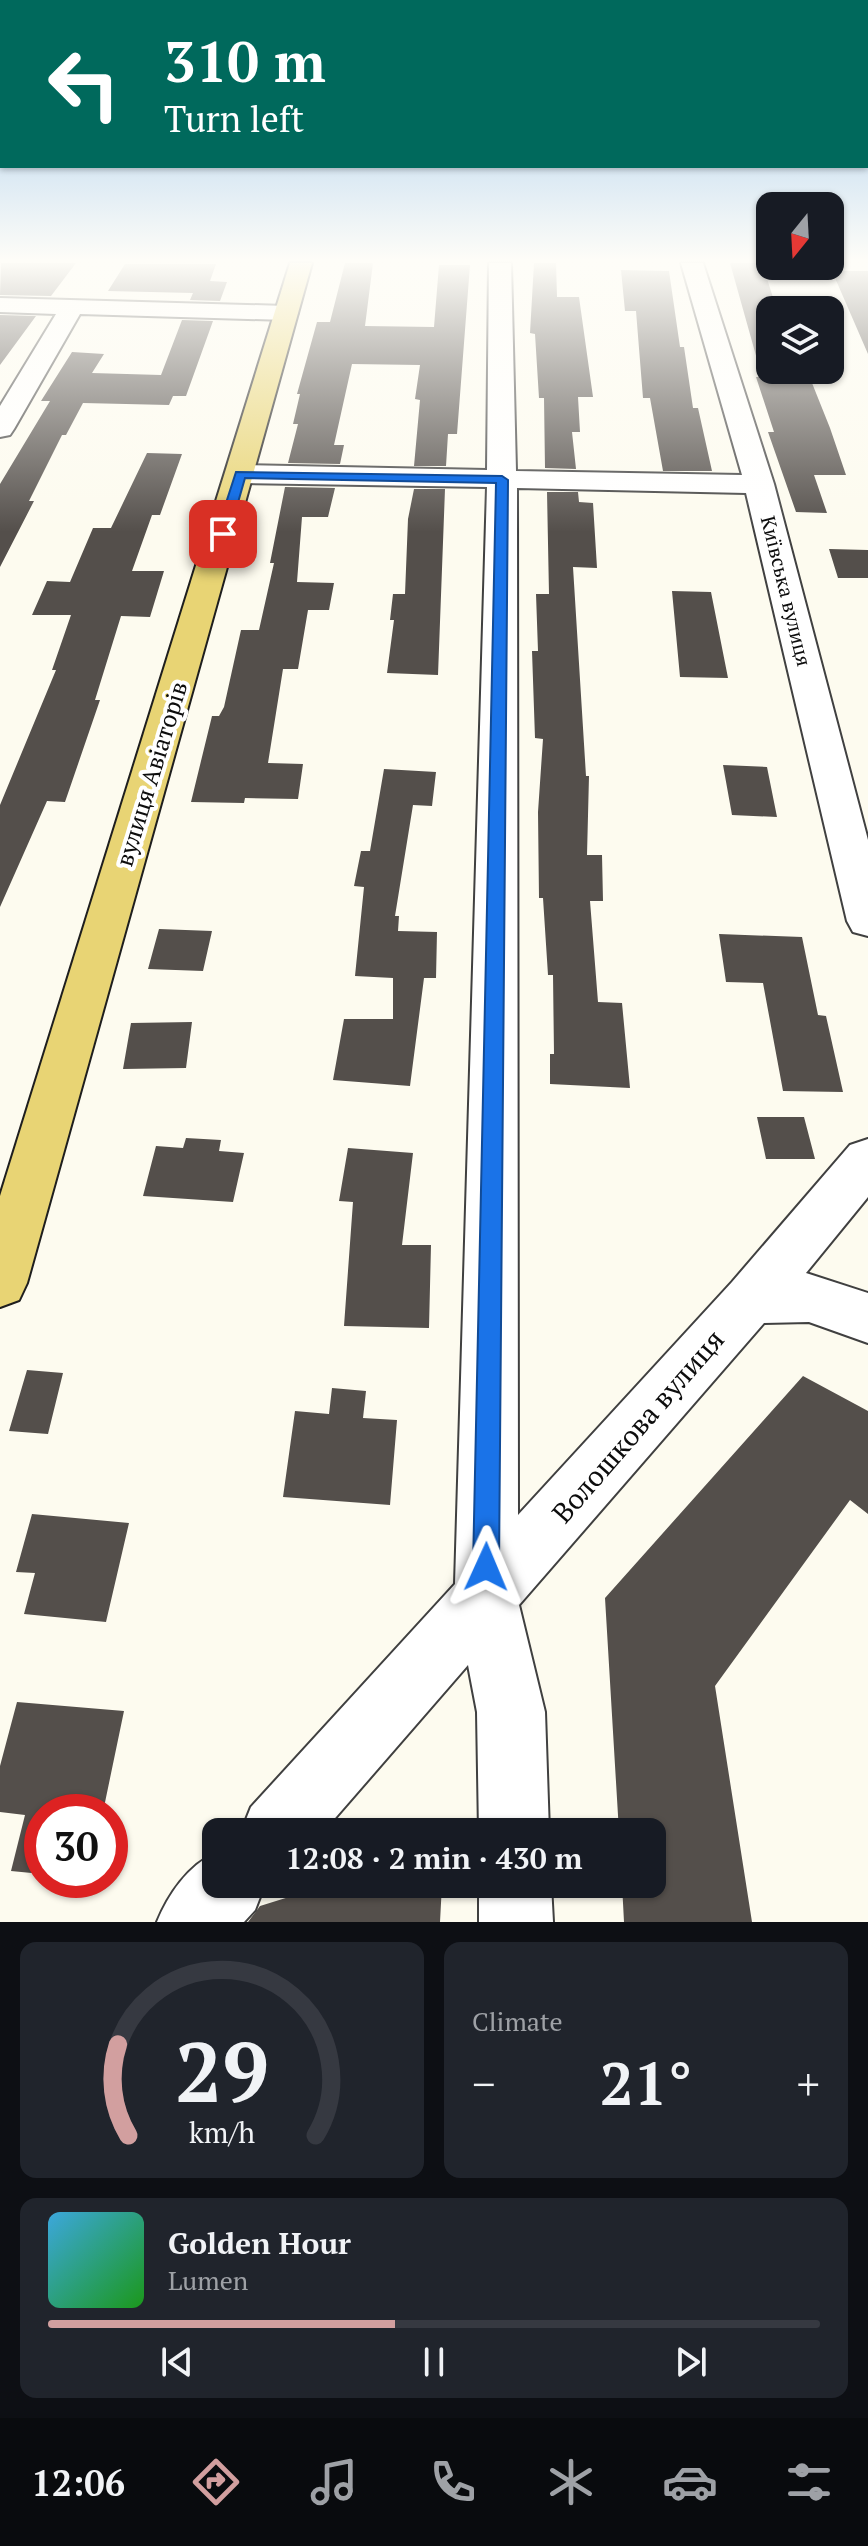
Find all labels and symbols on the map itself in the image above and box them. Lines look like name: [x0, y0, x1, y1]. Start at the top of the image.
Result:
north arrow: [756, 192, 844, 280]
pin: [189, 500, 257, 568]
street label: Київська вулиця: [755, 513, 818, 669]
street label: вулиця Авіаторів: [108, 677, 194, 870]
street label: Волошкова вулиця: [543, 1321, 732, 1530]
position arrow: [444, 1525, 528, 1609]
speed limit sign: 30: [24, 1794, 128, 1898]

